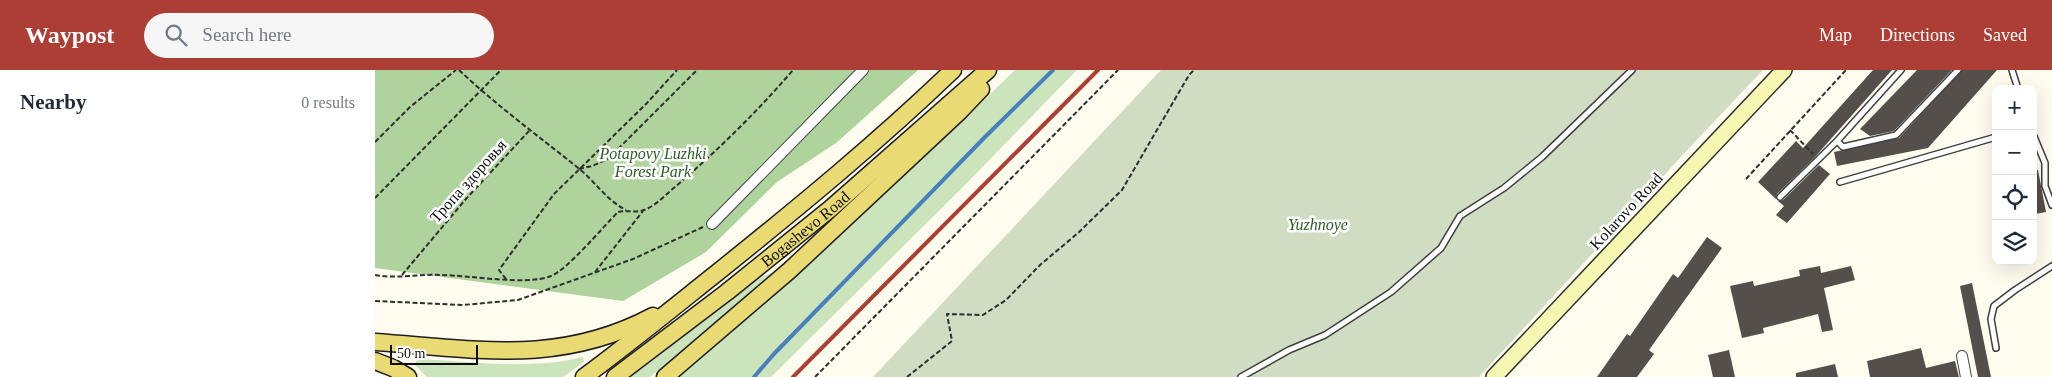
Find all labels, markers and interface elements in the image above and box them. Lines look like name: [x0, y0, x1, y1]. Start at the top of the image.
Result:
search box: [144, 13, 494, 58]
icon: search: [162, 21, 190, 49]
text: Waypost: [25, 22, 114, 48]
text: Search here: [202, 24, 292, 45]
text: Map: [1819, 25, 1852, 45]
text: Directions: [1880, 25, 1955, 45]
text: Saved: [1983, 25, 2027, 45]
map controls: [1992, 85, 2037, 265]
button: +: [1992, 85, 2037, 130]
text: Nearby: [20, 90, 87, 114]
text: 0 results: [301, 94, 355, 111]
button: −: [1992, 130, 2037, 175]
street label: Тропа здоровья: [426, 136, 511, 226]
park label: Potapovy Luzhki Forest Park: [598, 145, 707, 180]
street label: Kolarovo Road: [1586, 169, 1666, 253]
button: locate: [1992, 175, 2037, 220]
street label: Bogashevo Road: [757, 188, 853, 270]
park label: Yuzhnoye: [1288, 216, 1348, 234]
button: layers: [1992, 220, 2037, 265]
scale bar: [390, 342, 477, 365]
text: 50 m: [397, 346, 425, 361]

